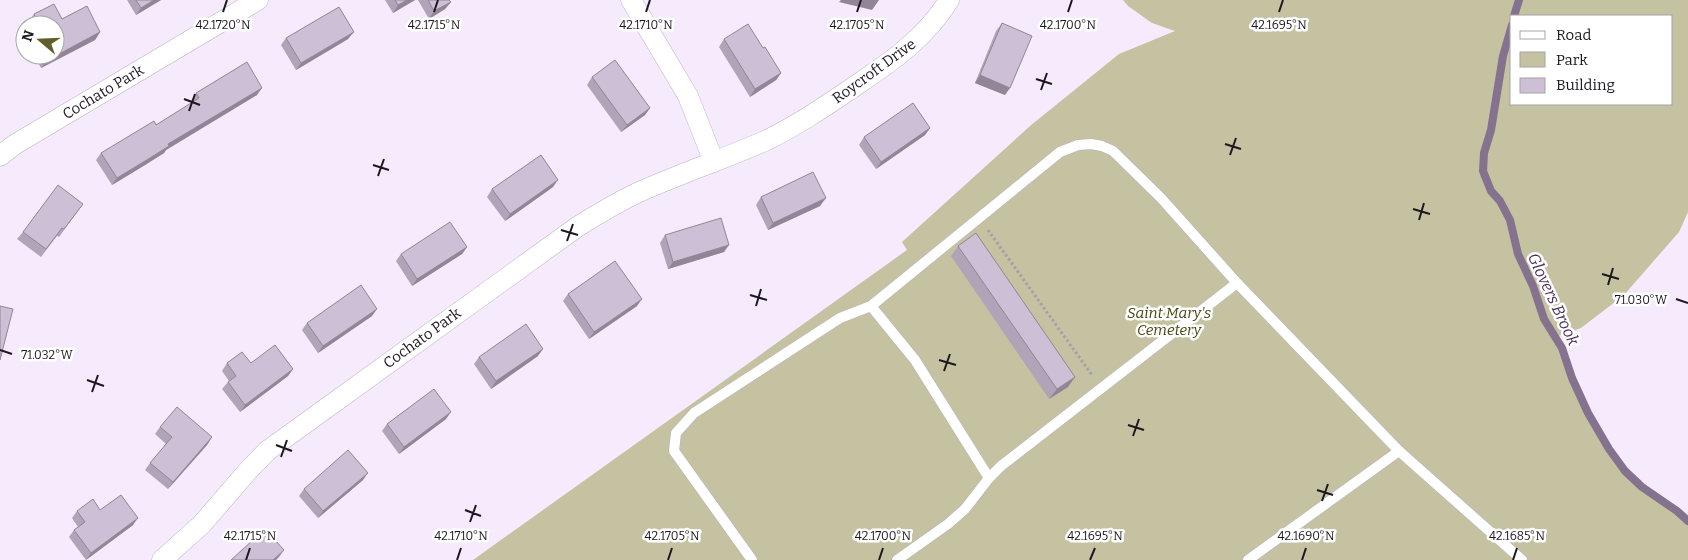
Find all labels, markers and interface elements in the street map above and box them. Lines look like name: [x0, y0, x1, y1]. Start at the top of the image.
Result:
north arrow: [15, 15, 65, 65]
legend: [1510, 15, 1673, 105]
text: 42.1720°N: [195, 18, 251, 32]
text: 42.1715°N: [408, 18, 461, 32]
text: 42.1710°N: [619, 18, 673, 32]
text: 42.1705°N: [830, 18, 885, 32]
text: 42.1700°N: [1040, 18, 1097, 32]
text: 42.1695°N: [1251, 18, 1307, 32]
text: Road: [1556, 26, 1591, 44]
text: N: [18, 28, 38, 44]
street label: Roycroft Drive: [829, 35, 919, 107]
text: Park: [1556, 51, 1588, 69]
street label: Cochato Park: [59, 61, 147, 123]
text: Building: [1556, 76, 1615, 94]
water label: Glovers Brook: [1524, 250, 1583, 349]
text: 71.030°W: [1615, 293, 1668, 307]
street label: Cochato Park: [380, 304, 465, 372]
park label: Saint Mary's Cemetery: [1127, 304, 1211, 339]
text: 71.032°W: [21, 348, 73, 362]
text: 42.1715°N: [224, 529, 277, 543]
text: 42.1710°N: [434, 529, 488, 543]
text: 42.1705°N: [645, 529, 700, 543]
text: 42.1700°N: [855, 529, 912, 543]
text: 42.1695°N: [1067, 529, 1123, 543]
text: 42.1690°N: [1278, 529, 1335, 543]
text: 42.1685°N: [1489, 529, 1545, 543]

